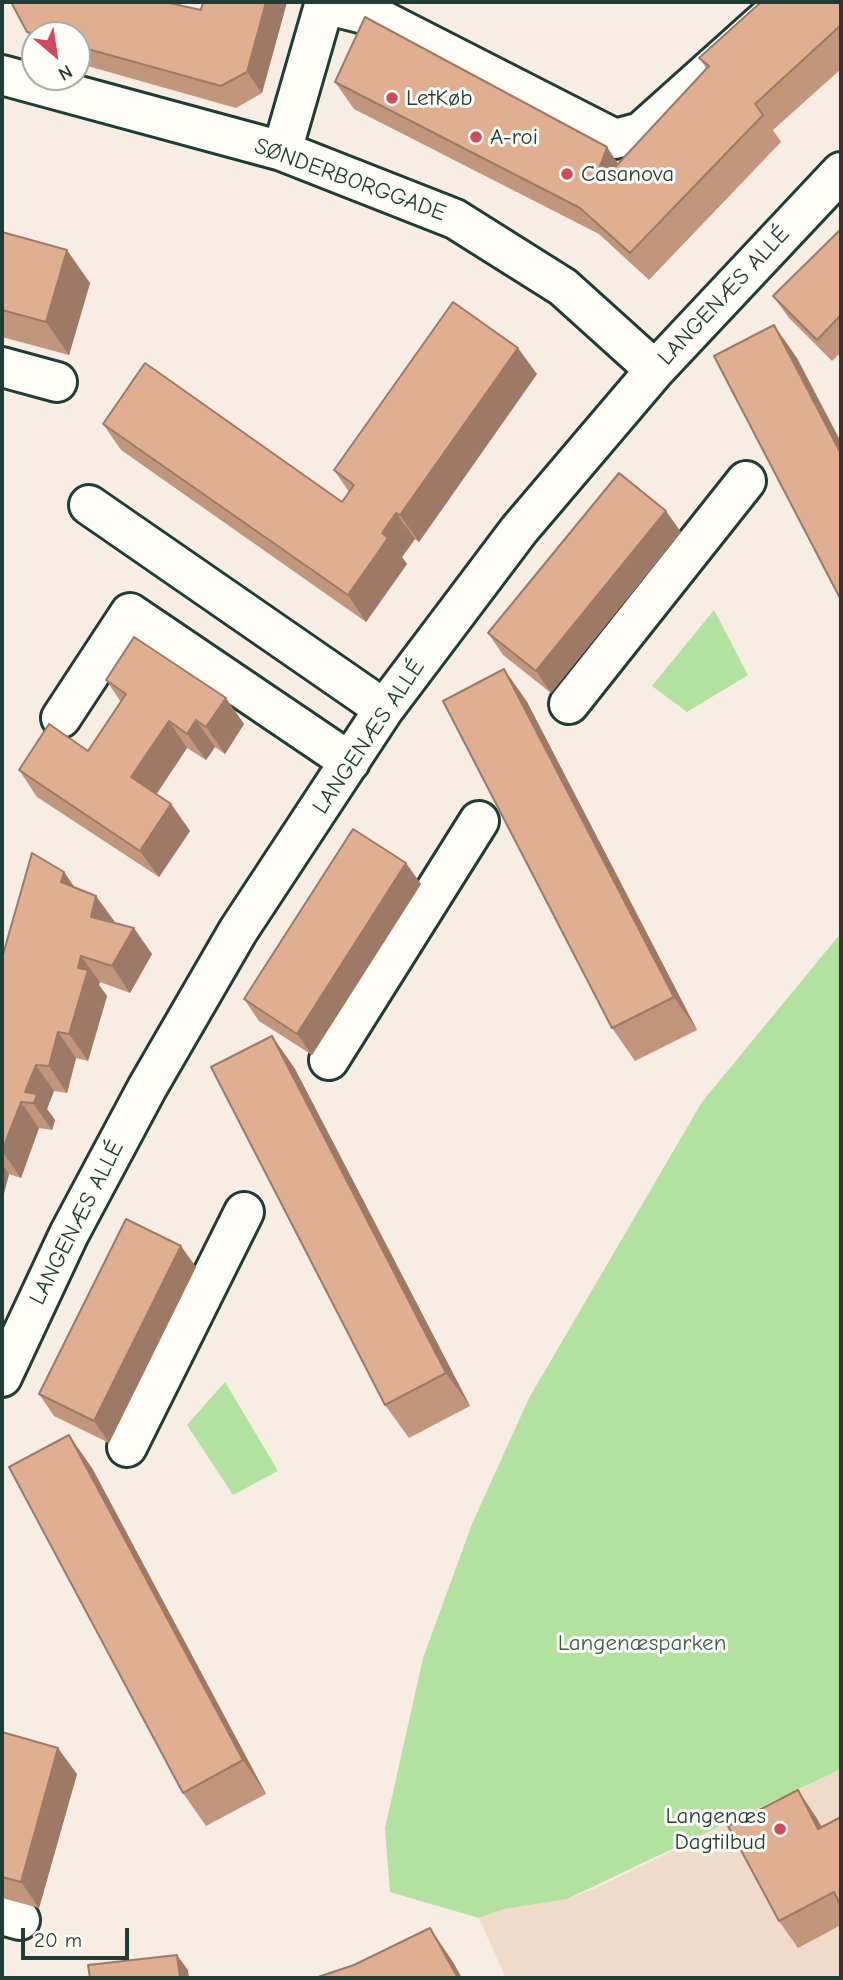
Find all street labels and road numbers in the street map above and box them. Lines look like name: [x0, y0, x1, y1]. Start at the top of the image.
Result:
street label: SØNDERBORGGADE: [250, 133, 450, 227]
street label: LANGENÆS ALLÉ: [652, 221, 796, 371]
street label: LANGENÆS ALLÉ: [307, 655, 431, 819]
street label: LANGENÆS ALLÉ: [24, 1137, 130, 1309]

